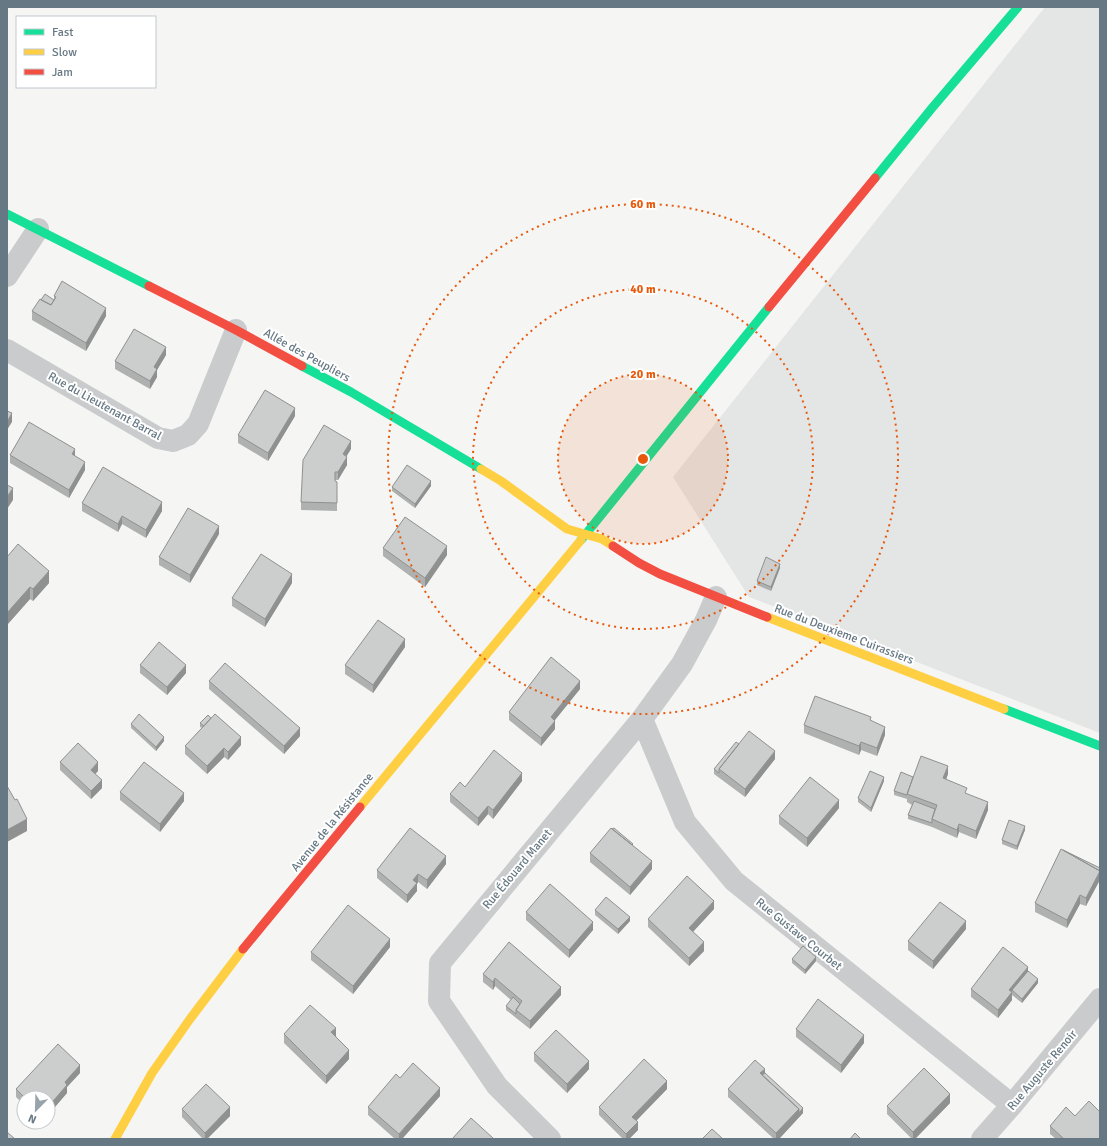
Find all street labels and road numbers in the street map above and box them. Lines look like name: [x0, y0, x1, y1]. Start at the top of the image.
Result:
street label: Allée des Peupliers: [261, 325, 353, 385]
street label: Rue du Lieutenant Barral: [45, 369, 165, 444]
street label: Rue du Deuxieme Cuirassiers: [772, 601, 916, 668]
street label: Avenue de la Résistance: [288, 770, 377, 875]
street label: Rue Édouard Manet: [480, 826, 555, 912]
street label: Rue Gustave Courbet: [753, 895, 845, 974]
street label: Rue Auguste Renoir: [1004, 1027, 1081, 1114]

